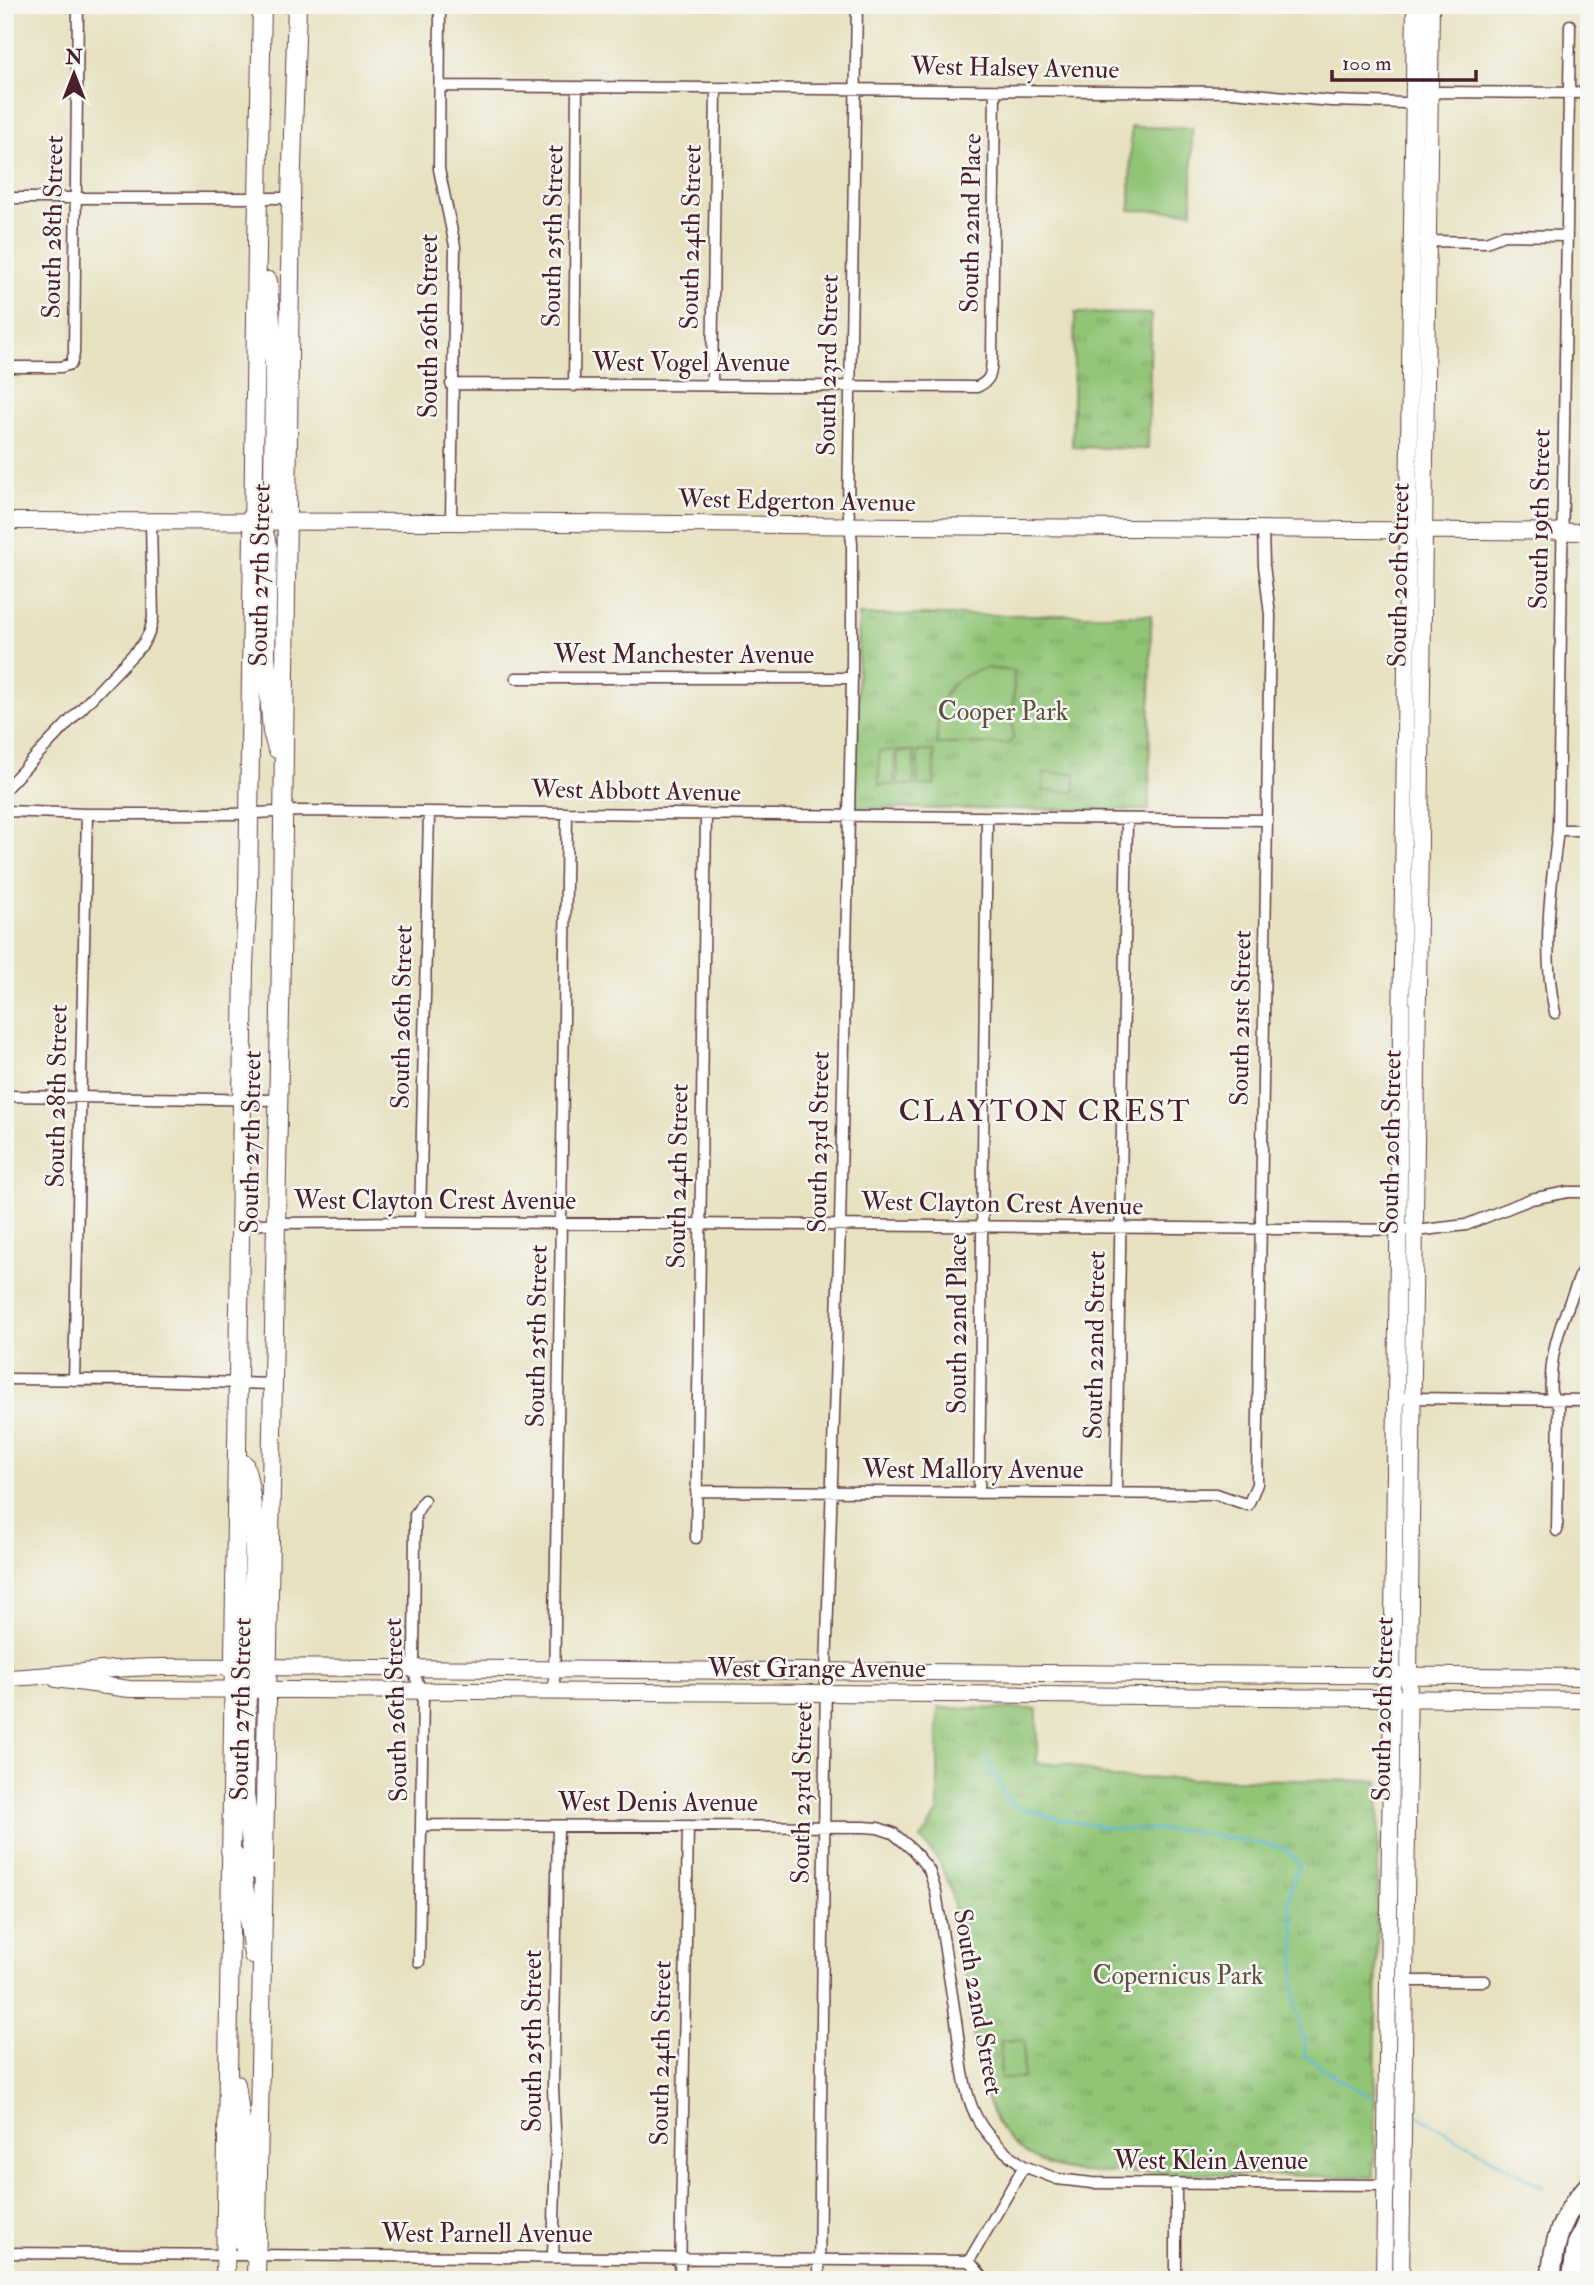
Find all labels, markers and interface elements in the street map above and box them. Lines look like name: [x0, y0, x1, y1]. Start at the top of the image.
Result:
north arrow: [38, 38, 108, 108]
scale bar: [1332, 38, 1475, 82]
text: N: [64, 46, 83, 70]
street label: West Halsey Avenue: [910, 50, 1120, 86]
text: 100 m: [1342, 50, 1392, 77]
street label: South 22nd Place: [953, 133, 989, 313]
street label: South 28th Street: [35, 135, 71, 319]
street label: South 25th Street: [535, 144, 571, 328]
street label: South 24th Street: [673, 144, 709, 330]
street label: South 26th Street: [413, 234, 445, 418]
street label: South 23rd Street: [810, 274, 846, 456]
street label: West Vogel Avenue: [591, 347, 790, 379]
street label: South 19th Street: [1522, 428, 1558, 610]
street label: South 20th Street: [1381, 482, 1417, 668]
street label: South 27th Street: [242, 483, 278, 667]
street label: West Edgerton Avenue: [677, 483, 916, 519]
street label: West Manchester Avenue: [553, 639, 814, 671]
park label: Cooper Park: [938, 696, 1069, 729]
street label: West Abbott Avenue: [530, 773, 741, 809]
street label: South 26th Street: [384, 925, 420, 1109]
street label: South 21st Street: [1223, 930, 1259, 1106]
street label: South 28th Street: [39, 1004, 75, 1188]
street label: South 20th Street: [1373, 1049, 1409, 1235]
street label: South 27th Street: [233, 1050, 269, 1234]
street label: South 23rd Street: [801, 1051, 837, 1233]
street label: South 24th Street: [660, 1083, 696, 1269]
district label: CLAYTON CREST: [899, 1093, 1191, 1130]
street label: West Clayton Crest Avenue: [293, 1185, 576, 1217]
street label: West Clayton Crest Avenue: [860, 1186, 1144, 1222]
street label: South 22nd Place: [942, 1234, 974, 1414]
street label: South 25th Street: [519, 1244, 555, 1428]
street label: South 22nd Street: [1077, 1250, 1113, 1440]
street label: West Mallory Avenue: [861, 1454, 1084, 1486]
street label: South 20th Street: [1365, 1616, 1401, 1802]
street label: South 27th Street: [223, 1617, 259, 1801]
street label: South 26th Street: [377, 1617, 415, 1803]
street label: West Grange Avenue: [707, 1653, 926, 1685]
street label: South 23rd Street: [784, 1702, 820, 1884]
street label: West Denis Avenue: [557, 1787, 758, 1819]
street label: South 22nd Street: [946, 1906, 1010, 2098]
street label: South 25th Street: [517, 1950, 549, 2132]
street label: South 24th Street: [643, 1960, 679, 2146]
park label: Copernicus Park: [1092, 1960, 1264, 1993]
street label: West Klein Avenue: [1113, 2145, 1308, 2177]
street label: West Parnell Avenue: [380, 2218, 593, 2250]

